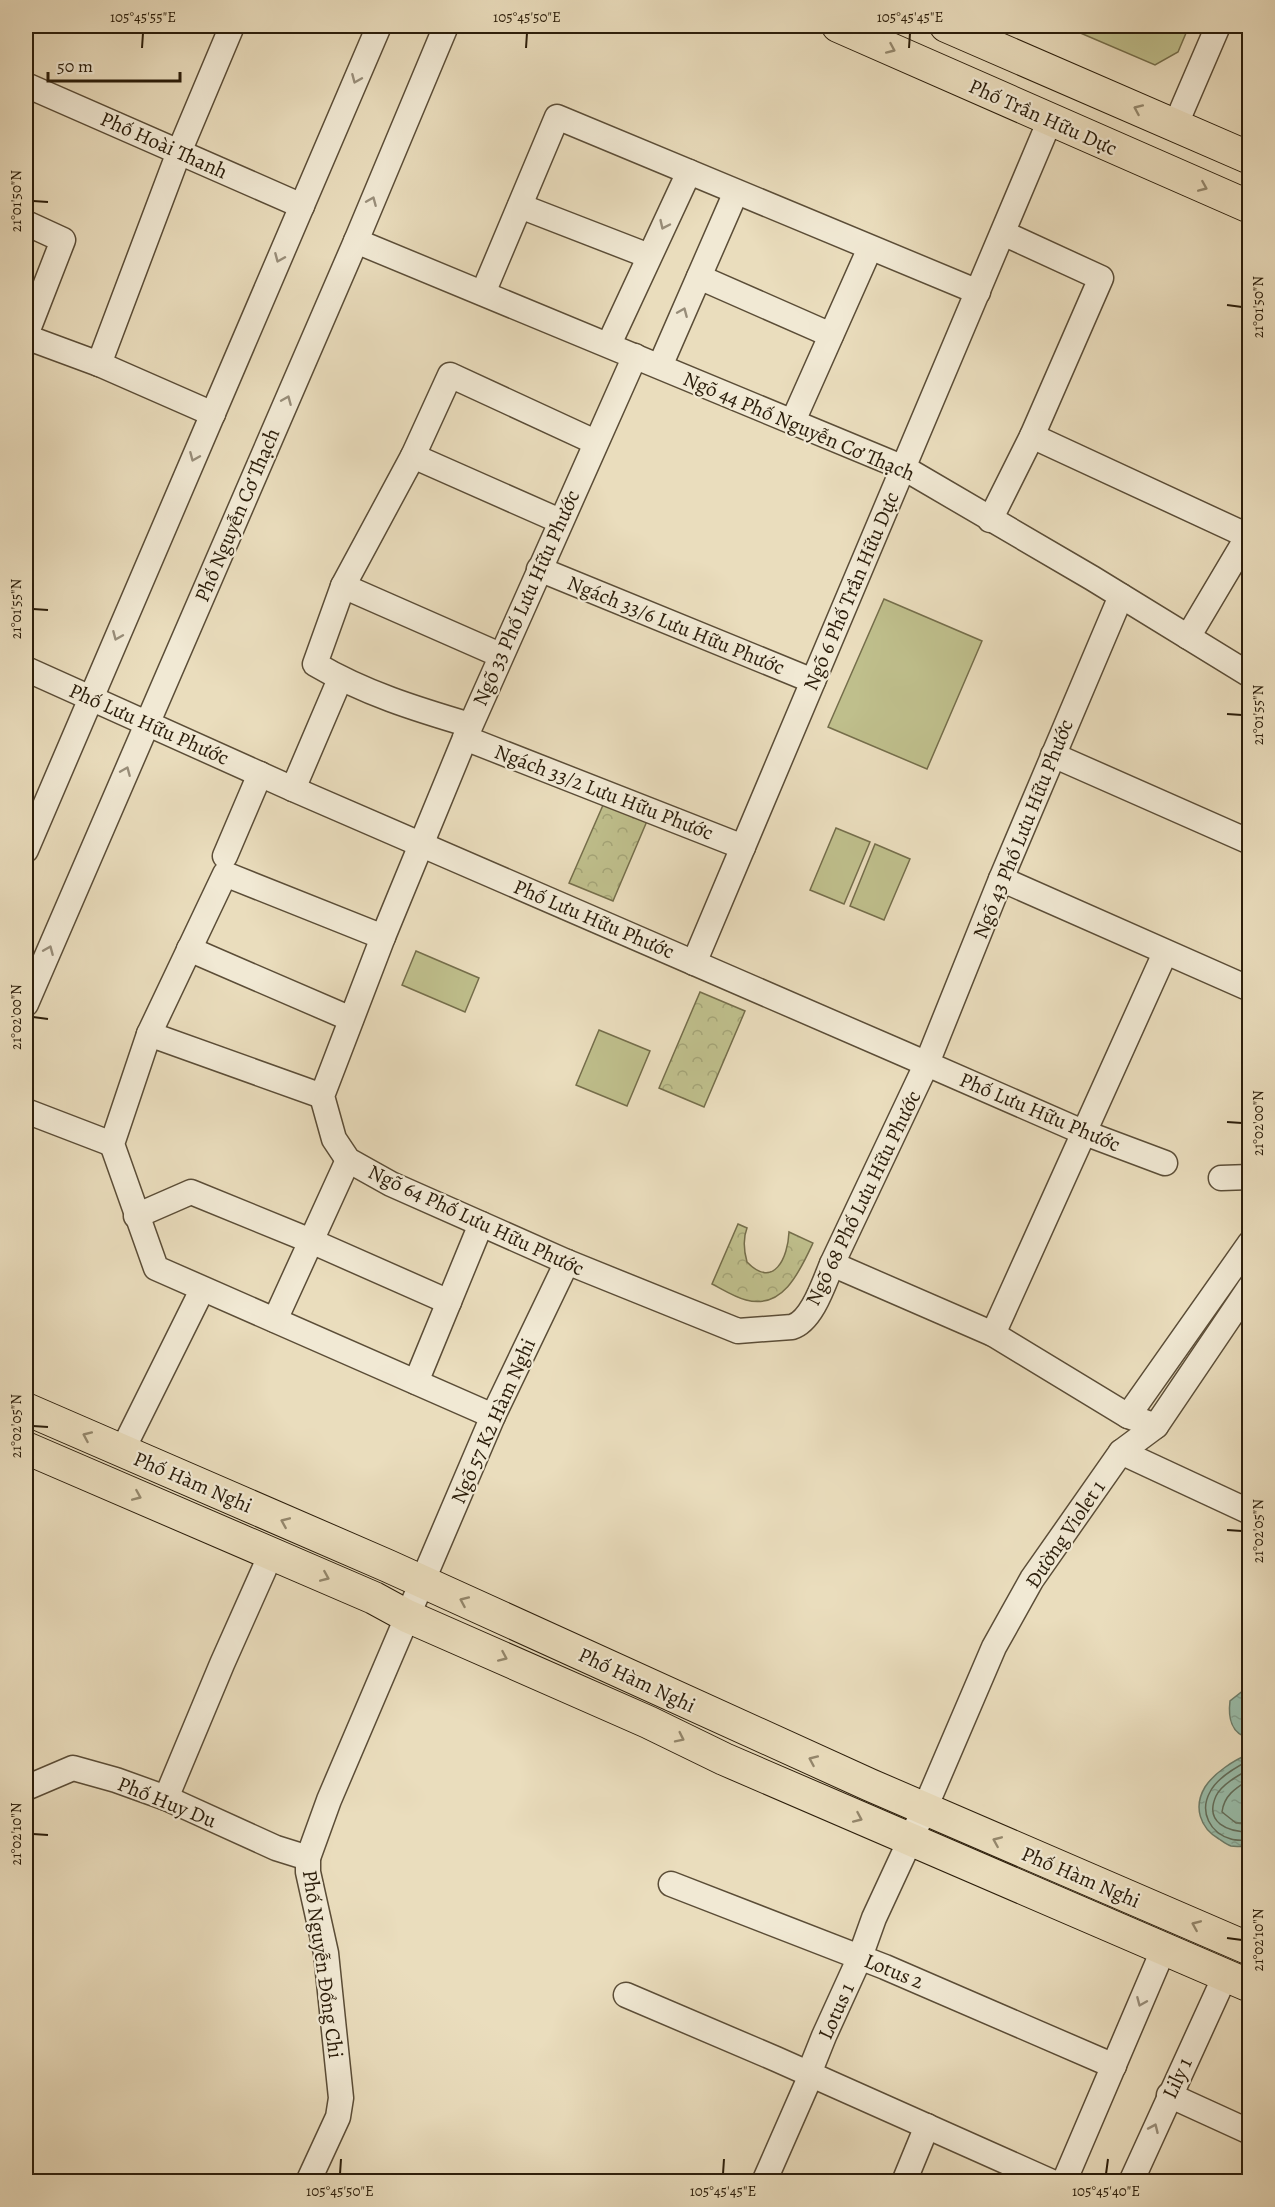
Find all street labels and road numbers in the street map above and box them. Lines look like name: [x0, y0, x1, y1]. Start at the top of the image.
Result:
street label: Phố Trần Hữu Dực: [964, 72, 1122, 162]
street label: Phố Hoài Thanh: [96, 104, 232, 186]
street label: Ngõ 44 Phố Nguyễn Cơ Thạch: [679, 364, 919, 488]
street label: Phố Nguyễn Cơ Thạch: [188, 424, 286, 606]
street label: Ngõ 33 Phố Lưu Hữu Phước: [466, 486, 586, 710]
street label: Ngõ 6 Phố Trần Hữu Dực: [796, 487, 906, 695]
street label: Ngách 33/6 Lưu Hữu Phước: [563, 569, 789, 681]
street label: Phố Lưu Hữu Phước: [65, 676, 233, 772]
street label: Ngõ 43 Phố Lưu Hữu Phước: [966, 715, 1080, 943]
street label: Ngách 33/2 Lưu Hữu Phước: [491, 737, 718, 847]
street label: Phố Lưu Hữu Phước: [509, 872, 679, 966]
street label: Phố Lưu Hữu Phước: [955, 1065, 1125, 1159]
street label: Ngõ 68 Phố Lưu Hữu Phước: [799, 1086, 927, 1310]
street label: Ngõ 64 Phố Lưu Hữu Phước: [363, 1158, 589, 1282]
street label: Ngõ 57 K2 Hàm Nghi: [444, 1334, 542, 1508]
street label: Phố Hàm Nghi: [129, 1444, 257, 1520]
street label: Đường Violet 1: [1019, 1474, 1111, 1594]
street label: Phố Hàm Nghi: [574, 1641, 700, 1719]
street label: Phố Huy Du: [113, 1769, 221, 1835]
street label: Phố Hàm Nghi: [1017, 1839, 1145, 1915]
street label: Phố Nguyễn Đổng Chi: [296, 1868, 350, 2060]
street label: Lotus 2: [860, 1946, 928, 1996]
street label: Lotus 1: [811, 1978, 861, 2044]
street label: Lily 1: [1155, 2053, 1199, 2103]

